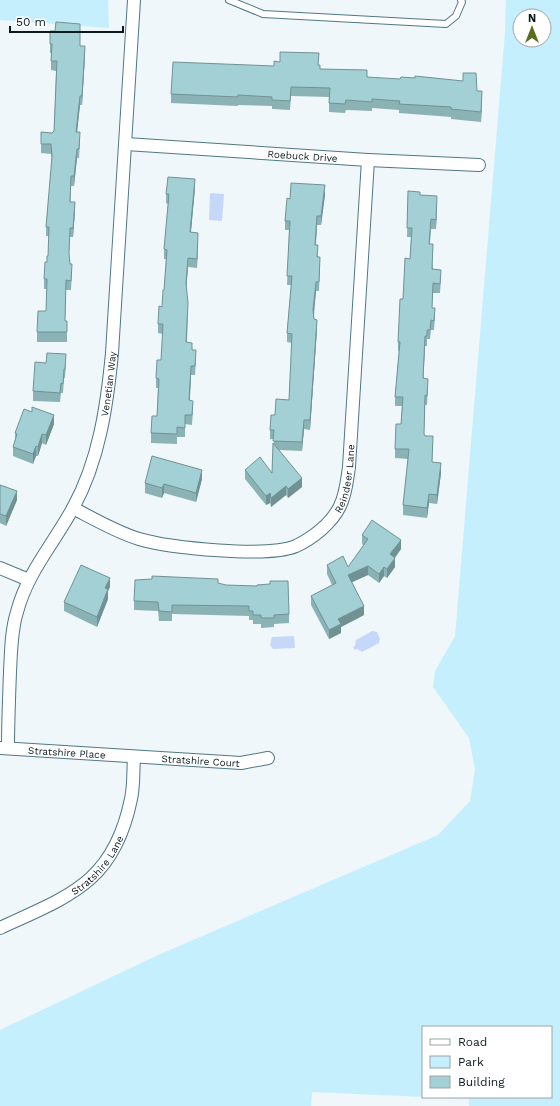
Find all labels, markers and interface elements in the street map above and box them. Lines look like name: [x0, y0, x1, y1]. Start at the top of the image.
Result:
scale bar: [10, 8, 123, 34]
north arrow: [512, 8, 552, 48]
text: N: [528, 12, 536, 25]
text: 50 m: [16, 15, 46, 29]
street label: Roebuck Drive: [267, 148, 338, 164]
street label: Venetian Way: [99, 350, 118, 417]
street label: Reindeer Lane: [332, 444, 356, 515]
street label: Stratshire Place: [28, 745, 106, 761]
street label: Stratshire Court: [161, 753, 241, 769]
street label: Stratshire Lane: [69, 834, 126, 897]
legend: [422, 1026, 552, 1098]
text: Road: [458, 1035, 487, 1049]
text: Park: [458, 1055, 484, 1069]
text: Building: [458, 1075, 505, 1089]

